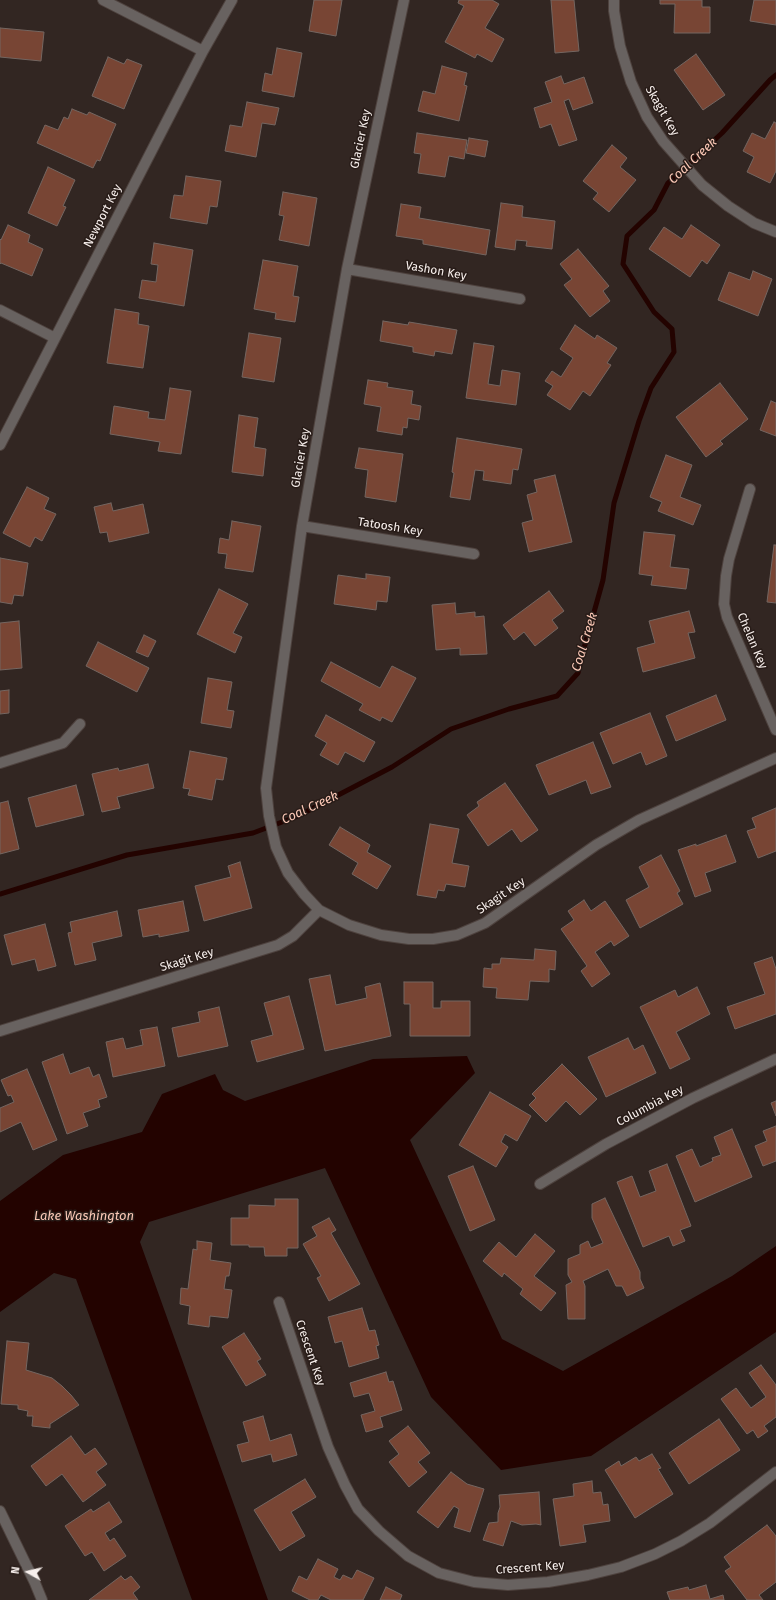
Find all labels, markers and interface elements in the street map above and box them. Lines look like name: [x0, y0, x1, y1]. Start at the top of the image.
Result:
street label: Skagit Key: [642, 83, 682, 139]
street label: Glacier Key: [348, 108, 374, 170]
water label: Coal Creek: [665, 134, 721, 188]
street label: Newport Key: [81, 182, 125, 250]
street label: Vashon Key: [404, 259, 468, 283]
street label: Glacier Key: [289, 427, 313, 489]
street label: Tatoosh Key: [357, 515, 423, 539]
water label: Coal Creek: [569, 611, 601, 673]
street label: Chelan Key: [734, 611, 770, 671]
water label: Coal Creek: [279, 788, 341, 828]
street label: Skagit Key: [474, 875, 528, 917]
street label: Skagit Key: [158, 945, 216, 975]
street label: Columbia Key: [614, 1082, 686, 1130]
water label: Lake Washington: [34, 1208, 134, 1224]
street label: Crescent Key: [292, 1318, 328, 1388]
north arrow: [8, 1552, 48, 1592]
street label: Crescent Key: [495, 1558, 565, 1578]
text: N: [9, 1566, 23, 1575]

